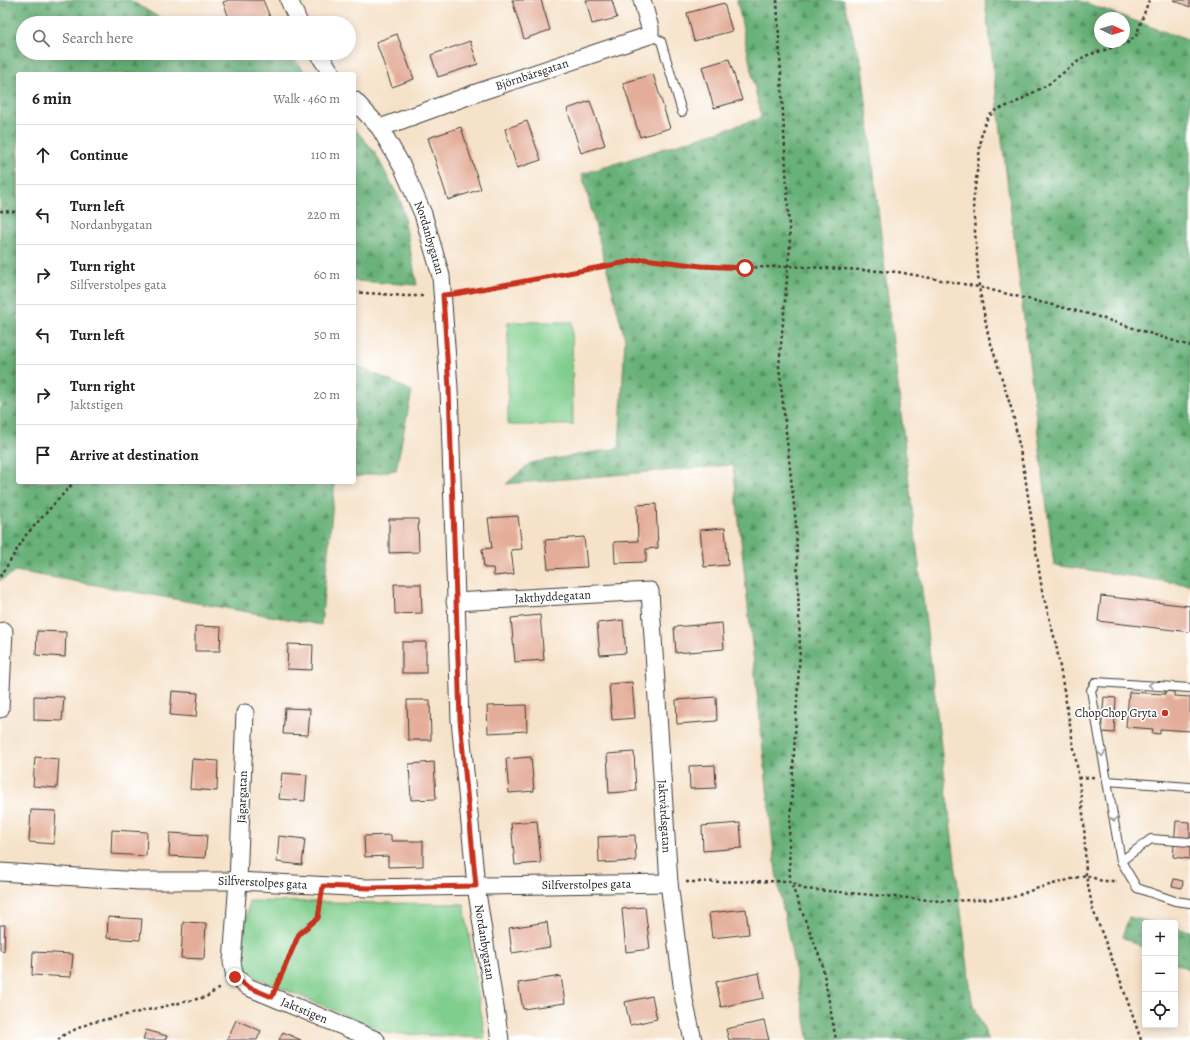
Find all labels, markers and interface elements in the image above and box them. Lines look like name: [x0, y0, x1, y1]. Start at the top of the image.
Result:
north arrow: [1094, 12, 1130, 48]
search box: [16, 16, 356, 60]
icon: search: [30, 27, 52, 49]
text: Search here: [62, 28, 133, 48]
street label: Björnbärsgatan: [493, 55, 571, 94]
text: 6 min: [32, 87, 72, 110]
text: Walk · 460 m: [273, 90, 340, 107]
icon: ahead: [32, 144, 54, 166]
text: Continue: [70, 145, 128, 165]
text: 110 m: [311, 146, 340, 163]
text: Turn left: [70, 196, 125, 216]
street label: Nordanbygatan: [410, 198, 448, 277]
icon: left: [32, 204, 54, 226]
text: 220 m: [307, 206, 340, 223]
text: Nordanbygatan: [70, 216, 152, 233]
text: Turn right: [70, 256, 135, 276]
route start: [736, 259, 754, 277]
icon: right: [32, 264, 54, 286]
text: 60 m: [314, 266, 340, 283]
text: Silfverstolpes gata: [70, 276, 167, 293]
icon: left: [32, 324, 54, 346]
text: Turn left: [70, 325, 125, 345]
text: 50 m: [314, 326, 340, 343]
text: Turn right: [70, 376, 135, 396]
icon: right: [32, 384, 54, 406]
text: 20 m: [314, 386, 340, 403]
text: Jaktstigen: [70, 396, 123, 413]
icon: arrive: [32, 444, 54, 466]
text: Arrive at destination: [70, 445, 199, 465]
street label: Jakthyddegatan: [514, 586, 592, 607]
one-way arrow: [1148, 681, 1154, 690]
place label: ChopChop Gryta: [1075, 705, 1157, 721]
marker: ChopChop Gryta: [1160, 708, 1170, 718]
one-way arrow: [1098, 751, 1106, 757]
street label: Jägargatan: [233, 770, 251, 824]
street label: Jaktvårdsgatan: [654, 779, 675, 854]
one-way arrow: [1109, 816, 1118, 822]
street label: Silfverstolpes gata: [218, 873, 308, 893]
street label: Silfverstolpes gata: [542, 876, 632, 893]
street label: Nordanbygatan: [471, 903, 499, 981]
map controls: [1142, 920, 1178, 1028]
button: +: [1142, 920, 1178, 956]
button: −: [1142, 956, 1178, 992]
route end: [226, 968, 244, 986]
button: locate: [1142, 992, 1178, 1028]
street label: Jaktstigen: [278, 993, 331, 1027]

